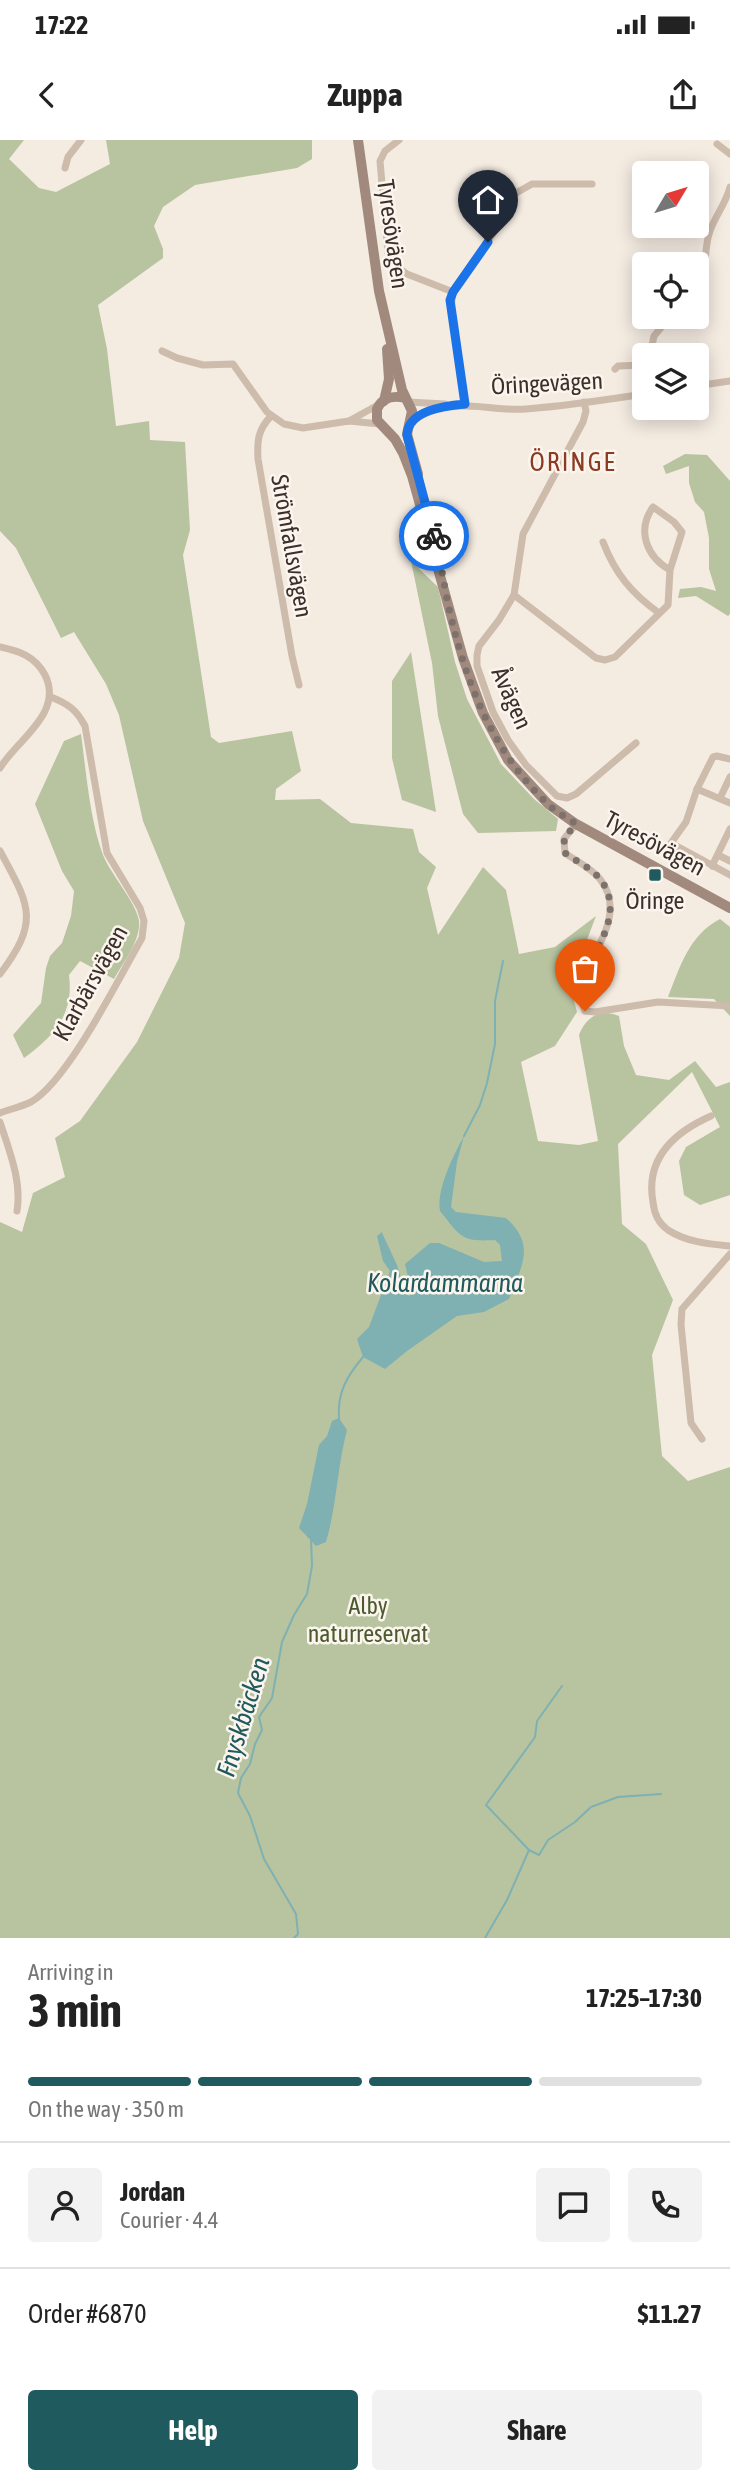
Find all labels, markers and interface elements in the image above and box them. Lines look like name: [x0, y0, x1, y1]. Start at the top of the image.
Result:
text: 17:22: [35, 10, 89, 40]
icon: back: [28, 76, 66, 114]
text: Zuppa: [327, 76, 403, 113]
icon: share: [664, 76, 702, 114]
north arrow: [632, 161, 709, 238]
map controls: [632, 161, 709, 420]
pin: [458, 170, 518, 242]
street label: Tyresövägen: [372, 178, 414, 290]
icon: home: [469, 181, 507, 219]
button: locate: [632, 252, 709, 329]
button: layers: [632, 343, 709, 420]
street label: Öringevägen: [490, 367, 604, 399]
district label: ÖRINGE: [529, 447, 617, 477]
street label: Strömfallsvägen: [266, 472, 318, 620]
courier: [399, 501, 469, 571]
icon: bike: [415, 517, 453, 555]
street label: Åvägen: [486, 662, 538, 733]
street label: Tyresövägen: [600, 805, 710, 881]
marker: Öringe: [647, 867, 663, 883]
place label: Öringe: [626, 887, 685, 914]
street label: Klarbärsvägen: [47, 921, 133, 1045]
pin: [555, 939, 615, 1011]
icon: bag: [566, 950, 604, 988]
water label: Kolardammarna: [367, 1268, 523, 1298]
park label: Alby naturreservat: [308, 1592, 428, 1647]
water label: Fnyskbäcken: [211, 1653, 275, 1780]
text: Arriving in: [28, 1959, 114, 1985]
text: 17:25–17:30: [586, 1983, 702, 2013]
text: 3 min: [28, 1984, 122, 2037]
text: On the way · 350 m: [28, 2096, 184, 2122]
button: person: [28, 2168, 102, 2242]
button: chat: [536, 2168, 610, 2242]
button: phone: [628, 2168, 702, 2242]
text: Jordan: [120, 2177, 185, 2207]
text: Courier · 4.4: [120, 2207, 219, 2233]
text: Order #6870: [28, 2299, 147, 2329]
text: $11.27: [638, 2299, 702, 2329]
button: Help: [28, 2390, 358, 2470]
button: Share: [372, 2390, 702, 2470]

